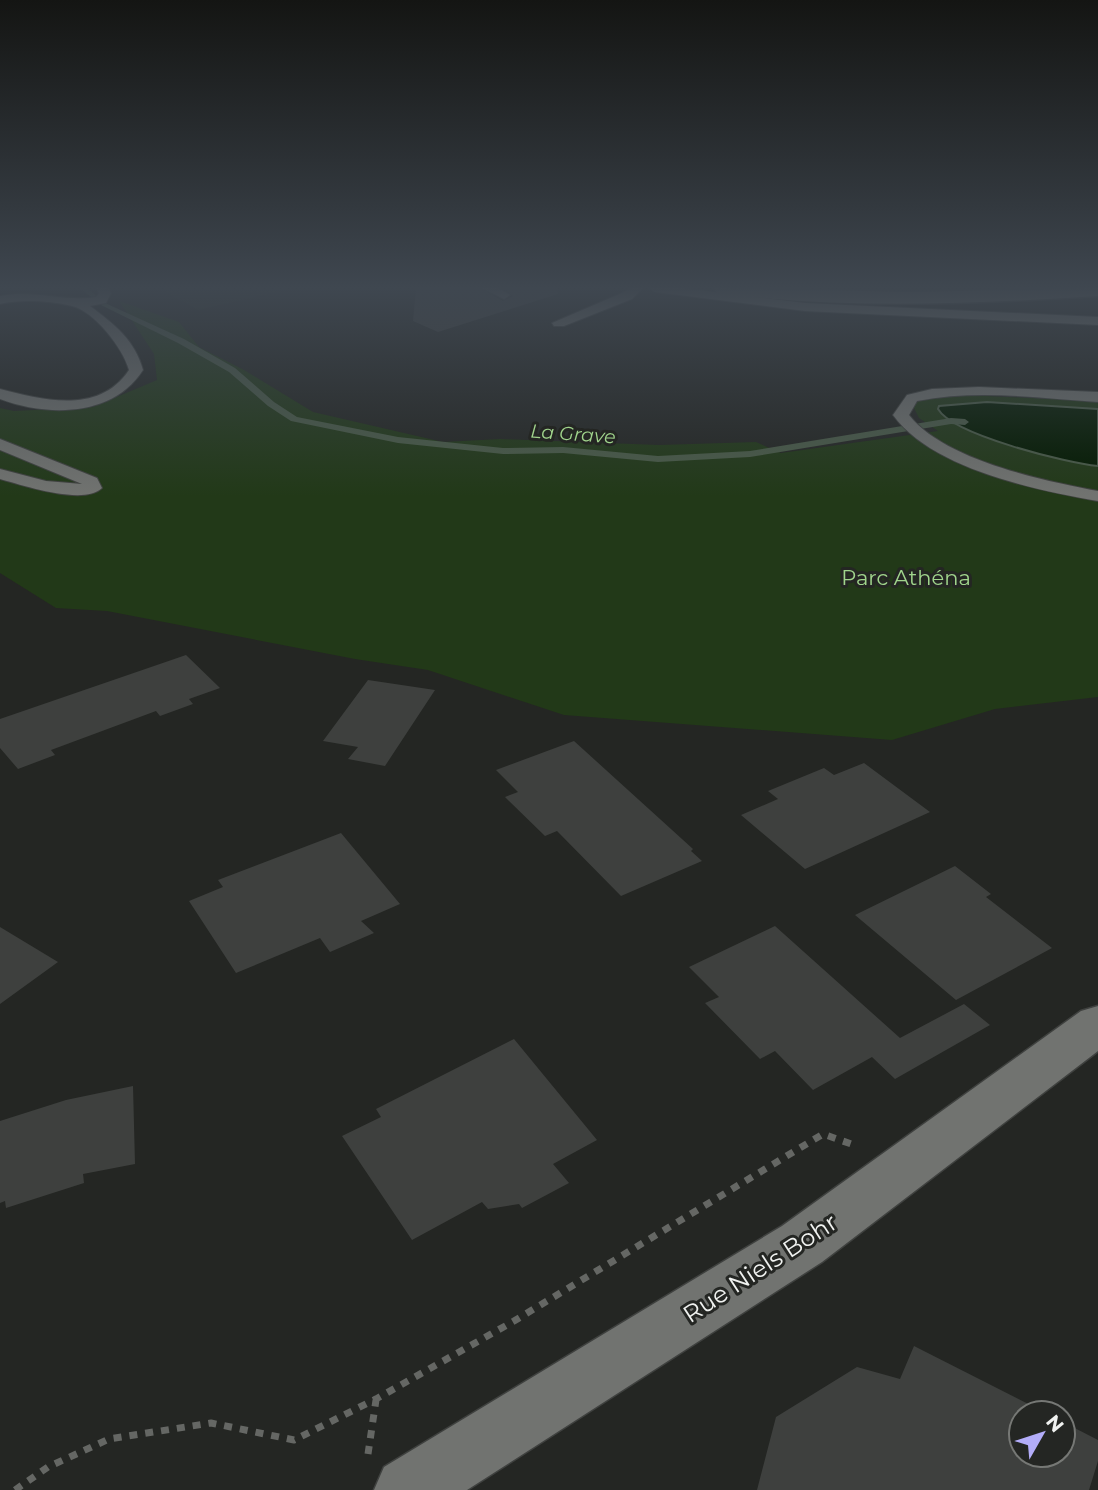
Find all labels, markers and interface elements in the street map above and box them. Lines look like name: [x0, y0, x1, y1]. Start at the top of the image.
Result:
water label: La Grave: [530, 420, 616, 448]
park label: Parc Athéna: [841, 565, 971, 590]
street label: Rue Niels Bohr: [677, 1207, 843, 1329]
north arrow: [1007, 1399, 1077, 1469]
text: N: [1041, 1410, 1069, 1437]

